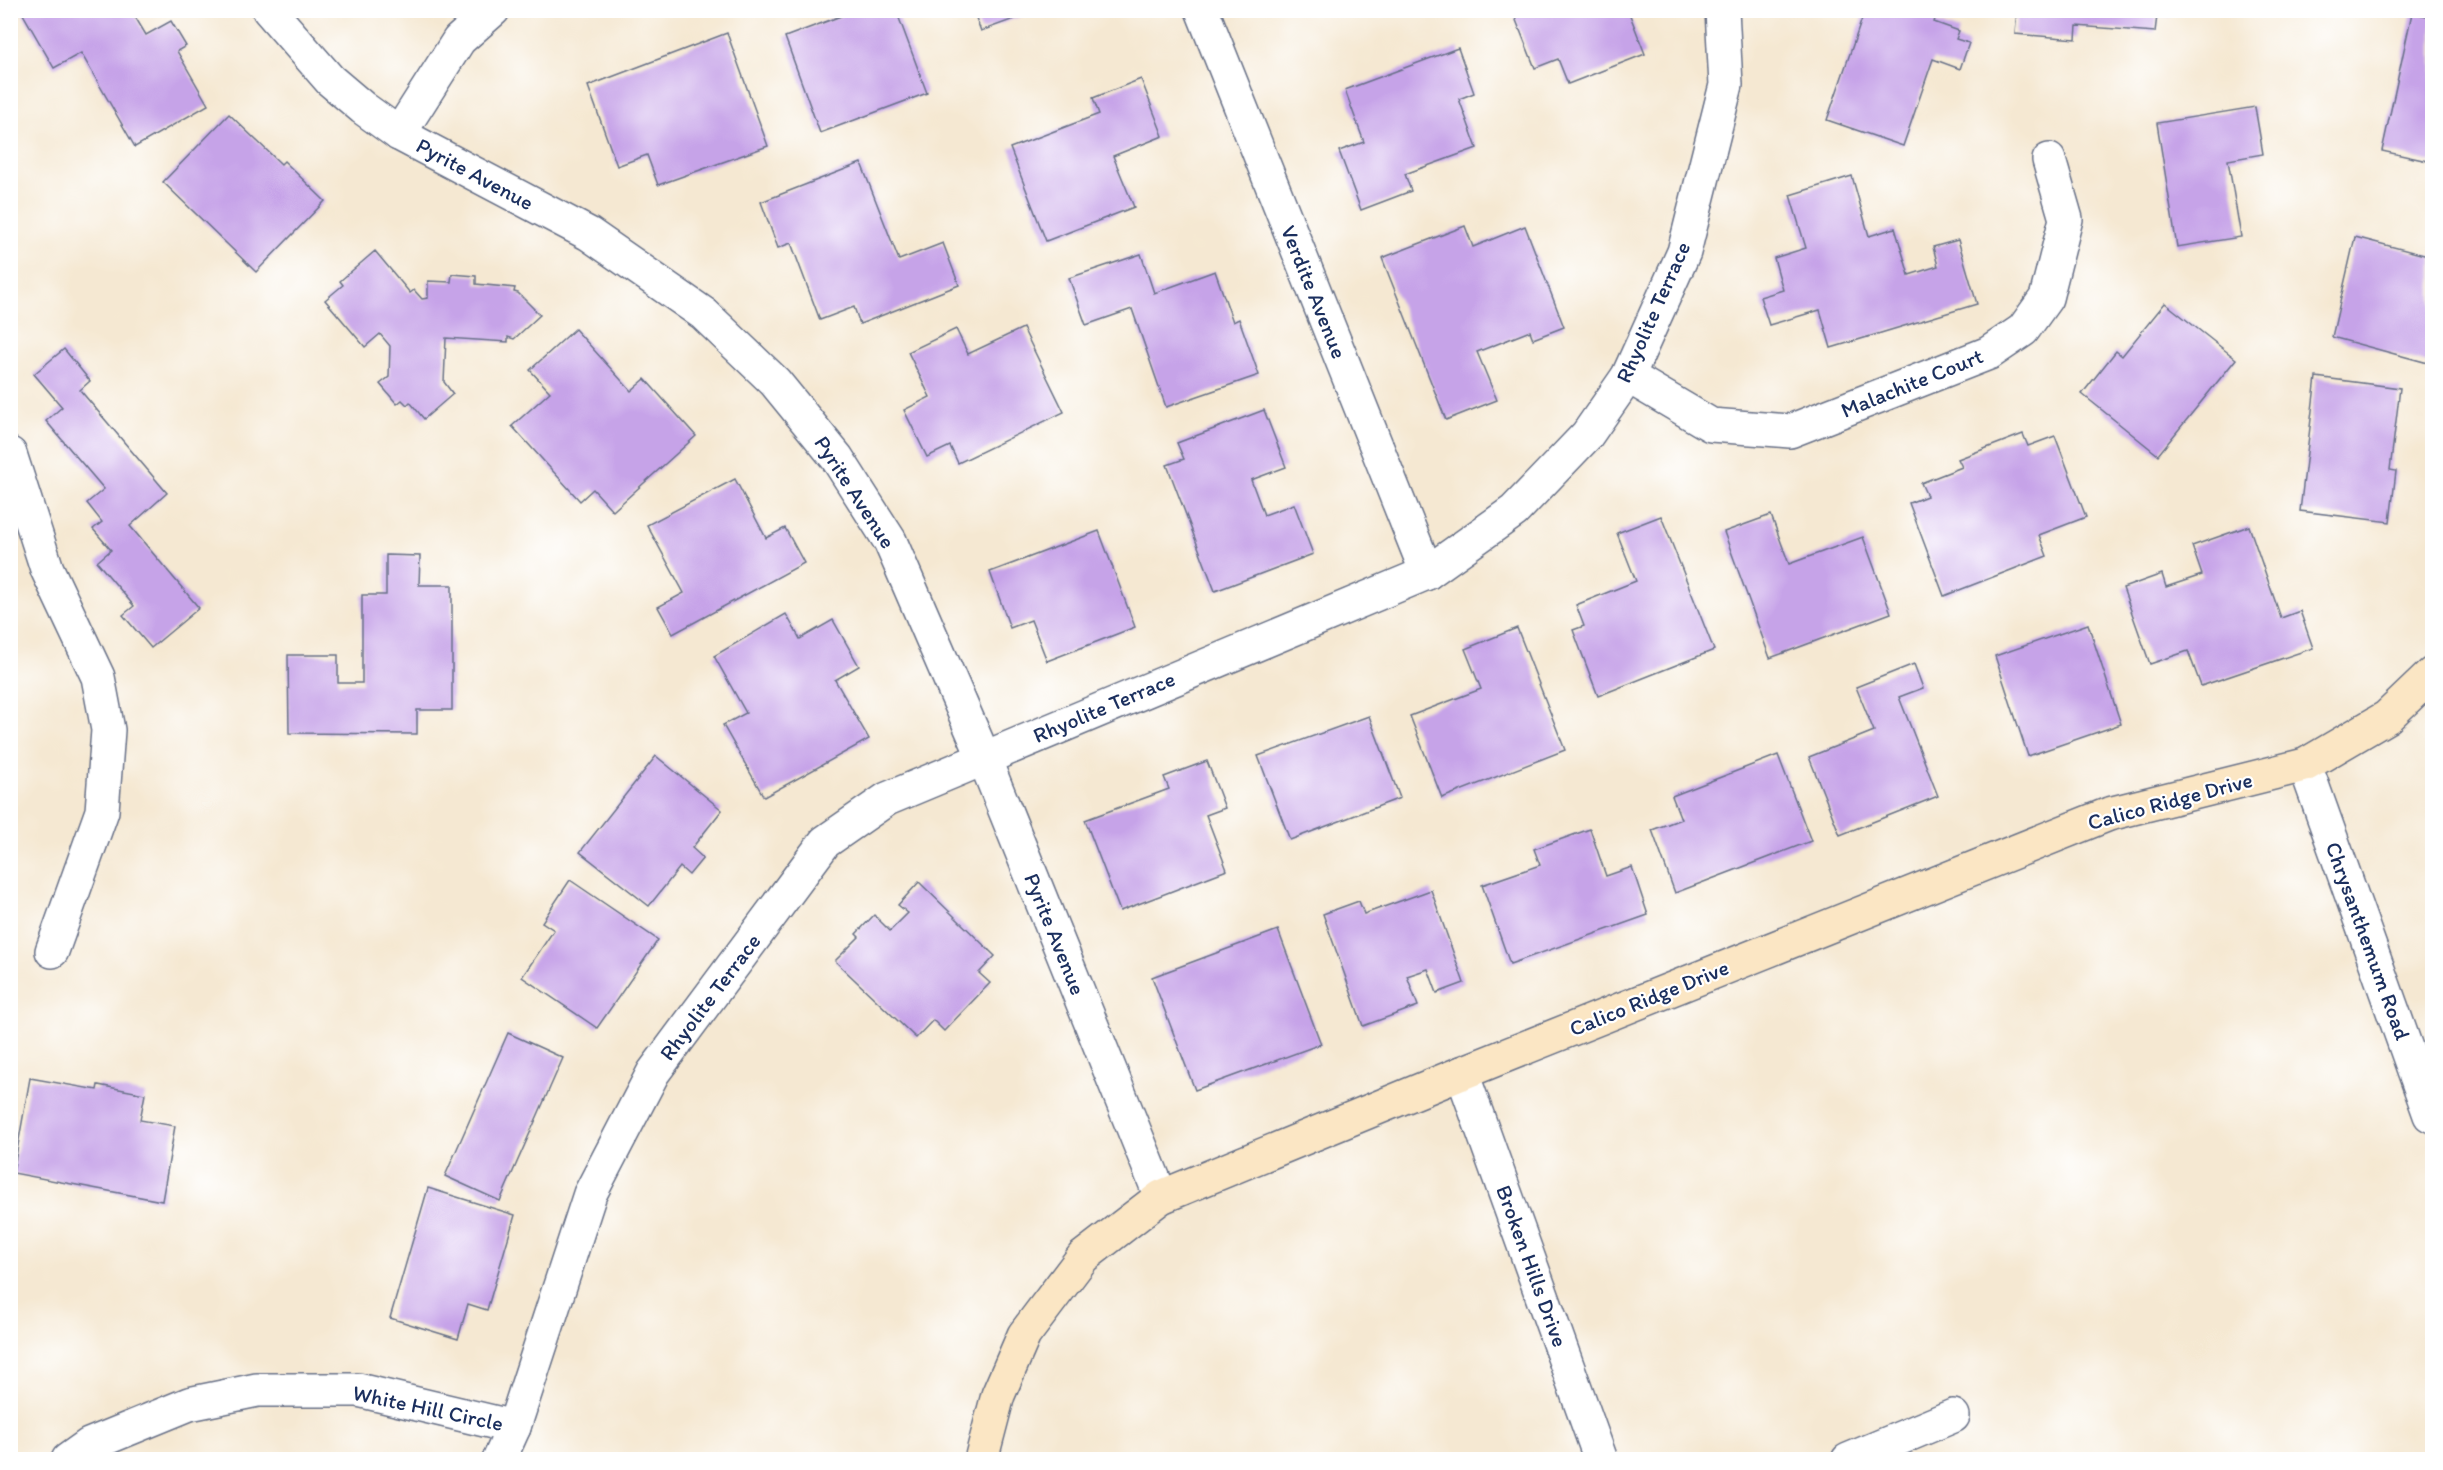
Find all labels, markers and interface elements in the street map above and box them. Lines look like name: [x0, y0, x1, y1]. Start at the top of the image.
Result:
street label: Pyrite Avenue: [412, 132, 538, 216]
street label: Verdite Avenue: [1275, 221, 1353, 363]
street label: Rhyolite Terrace: [1610, 237, 1696, 387]
street label: Malachite Court: [1837, 342, 1987, 424]
street label: Pyrite Avenue: [808, 430, 902, 554]
street label: Rhyolite Terrace: [1029, 665, 1179, 749]
street label: Calico Ridge Drive: [2085, 766, 2255, 836]
street label: Chrysanthemum Road: [2320, 838, 2416, 1044]
street label: Pyrite Avenue: [1018, 869, 1092, 999]
street label: Rhyolite Terrace: [654, 928, 766, 1066]
street label: Calico Ridge Drive: [1565, 954, 1733, 1042]
street label: Broken Hills Drive: [1490, 1181, 1574, 1351]
street label: White Hill Circle: [350, 1379, 506, 1437]

